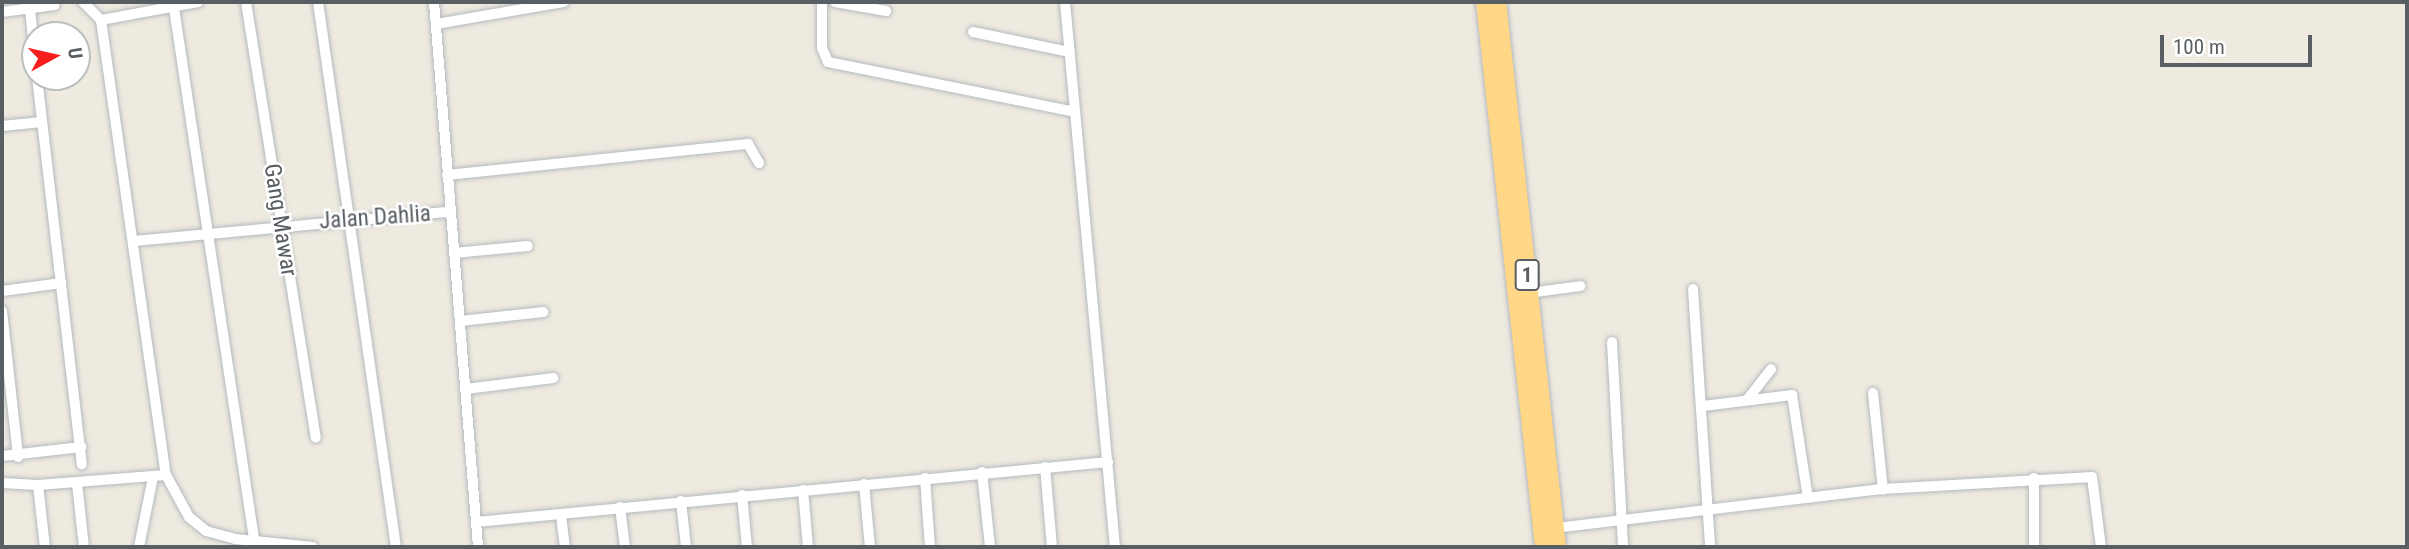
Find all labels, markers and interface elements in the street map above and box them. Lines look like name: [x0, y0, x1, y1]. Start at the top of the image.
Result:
north arrow: [21, 21, 91, 91]
scale bar: [2164, 21, 2316, 65]
text: 100 m: [2173, 35, 2225, 59]
text: U: [63, 46, 87, 60]
street label: Gang Mawar: [257, 162, 303, 278]
street label: Jalan Dahlia: [318, 200, 432, 236]
road number: 1: [1513, 258, 1541, 292]

